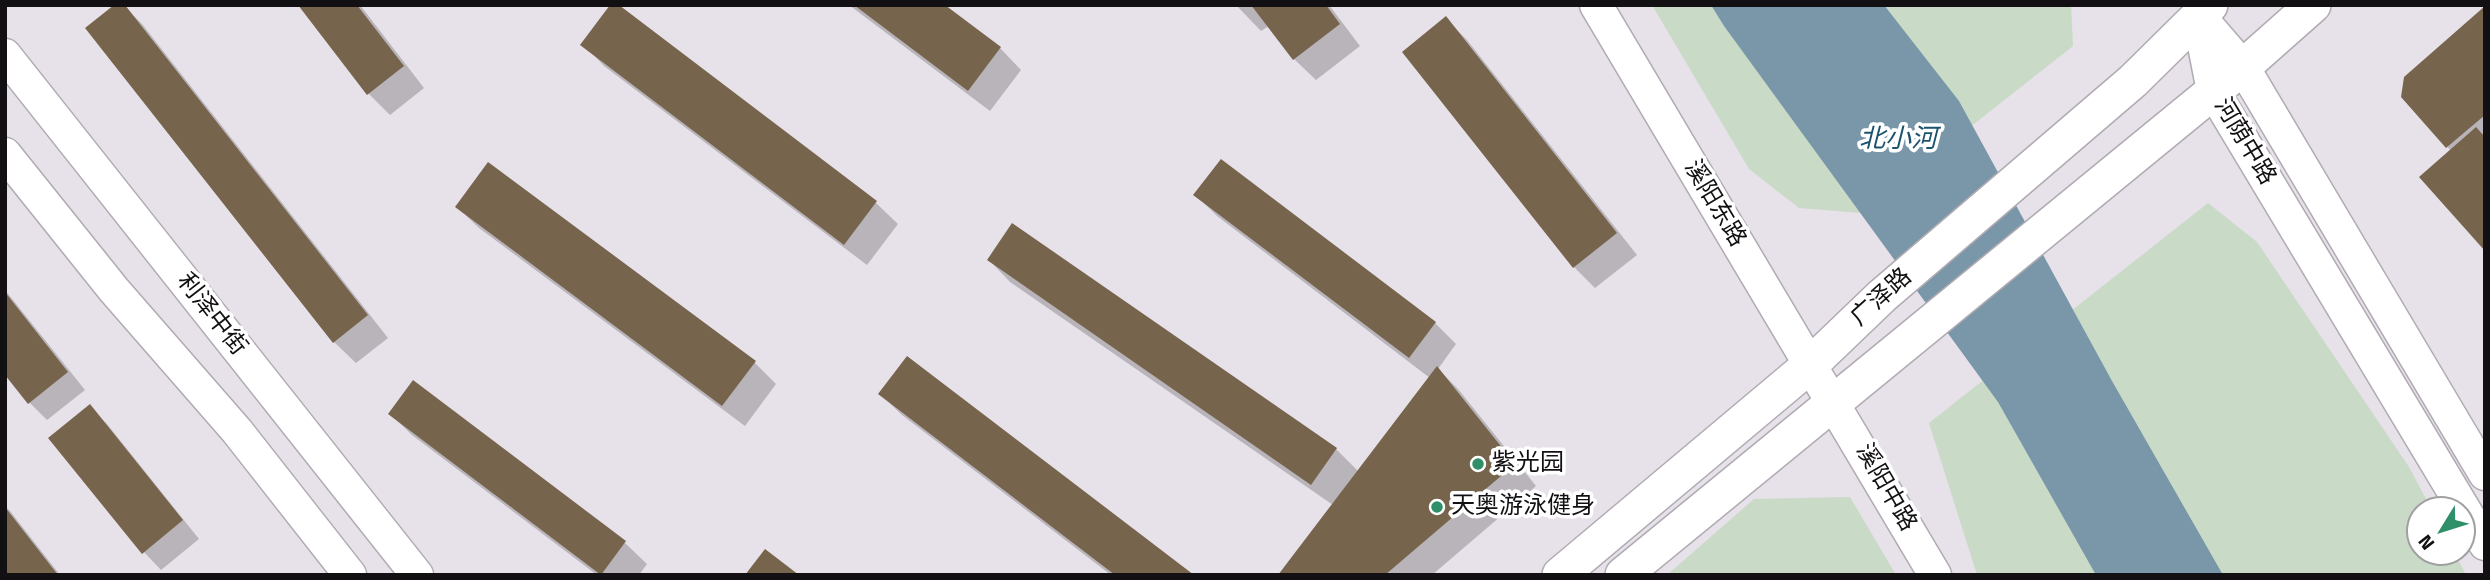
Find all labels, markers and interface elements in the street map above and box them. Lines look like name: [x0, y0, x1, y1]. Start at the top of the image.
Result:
street label: 河荫中路: [2207, 93, 2281, 191]
water label: 北小河: [1859, 125, 1937, 157]
street label: 溪阳东路: [1677, 155, 1751, 253]
street label: 广泽路: [1846, 263, 1918, 333]
street label: 利泽中街: [170, 268, 252, 362]
street label: 溪阳中路: [1849, 439, 1921, 537]
place label: 紫光园: [1492, 450, 1564, 478]
marker: 紫光园: [1470, 456, 1486, 472]
place label: 天奥游泳健身: [1451, 493, 1595, 521]
north arrow: [2406, 496, 2476, 566]
marker: 天奥游泳健身: [1429, 499, 1445, 515]
text: N: [2410, 529, 2441, 557]

